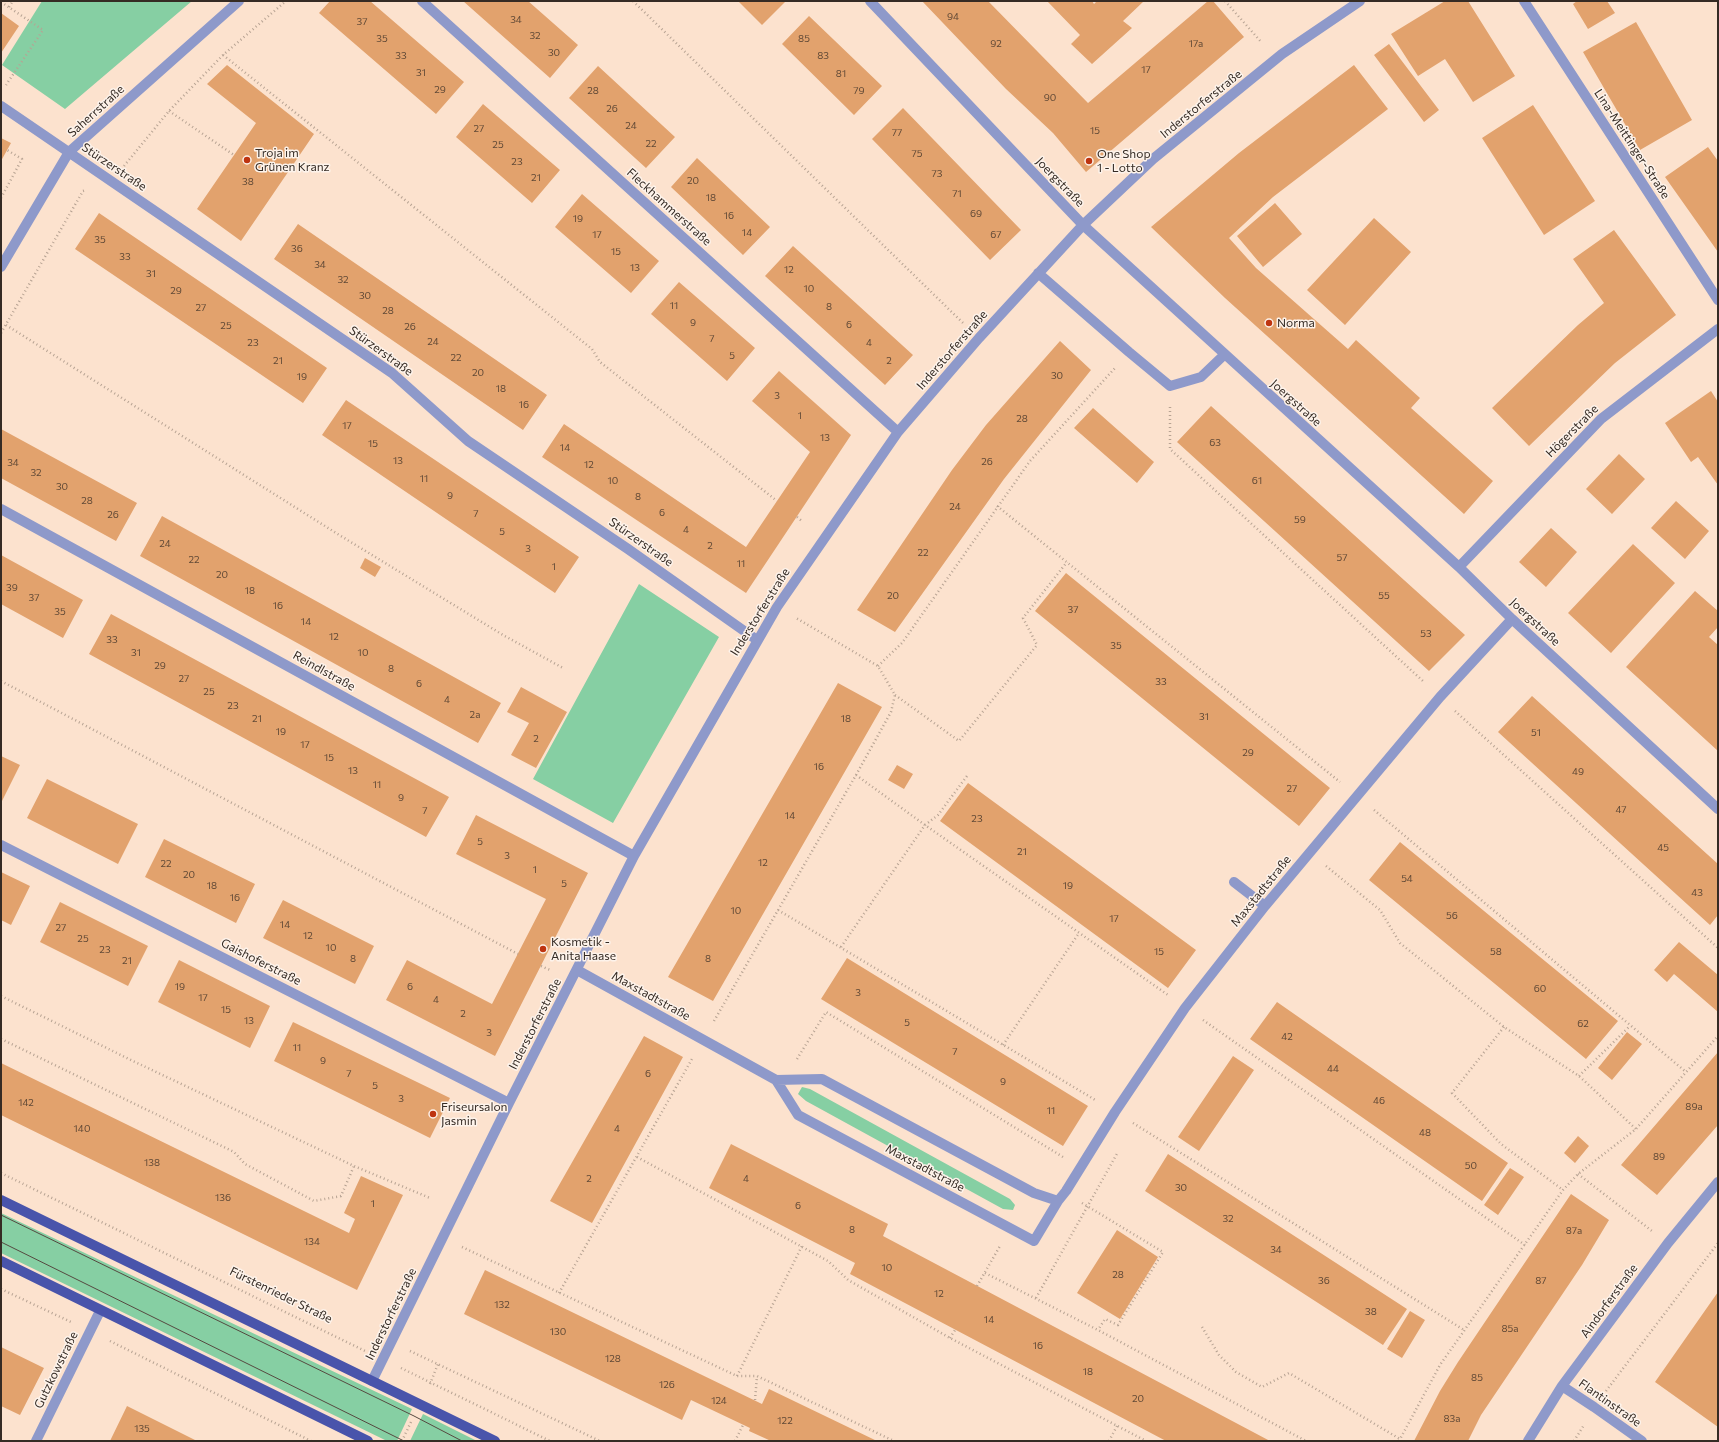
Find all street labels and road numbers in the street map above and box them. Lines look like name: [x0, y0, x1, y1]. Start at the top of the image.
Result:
street label: Inderstorferstraße: [1157, 67, 1245, 141]
street label: Saherrstraße: [65, 82, 127, 140]
street label: Lina-Meittinger-Straße: [1591, 86, 1673, 202]
street label: Stürzerstraße: [79, 140, 149, 194]
street label: Joergstraße: [1033, 154, 1087, 210]
street label: Fleckhammerstraße: [624, 165, 714, 249]
street label: Inderstorferstraße: [914, 307, 990, 393]
street label: Stürzerstraße: [346, 323, 416, 379]
street label: Joergstraße: [1268, 377, 1324, 429]
street label: Högerstraße: [1543, 402, 1601, 460]
street label: Stürzerstraße: [606, 515, 676, 569]
street label: Inderstorferstraße: [727, 566, 793, 658]
street label: Joergstraße: [1507, 595, 1563, 649]
street label: Reindlstraße: [290, 648, 358, 694]
street label: Maxstadtstraße: [1228, 853, 1294, 929]
street label: Gaishoferstraße: [219, 936, 303, 988]
street label: Maxstadtstraße: [609, 969, 693, 1023]
street label: Inderstorferstraße: [506, 976, 564, 1072]
street label: Maxstadtstraße: [883, 1141, 967, 1195]
street label: Aindorferstraße: [1577, 1261, 1641, 1341]
street label: Fürstenrieder Straße: [227, 1264, 335, 1326]
street label: Inderstorferstraße: [362, 1266, 420, 1362]
street label: Gutzkowstraße: [31, 1329, 81, 1411]
street label: Flantinstraße: [1576, 1376, 1644, 1430]

